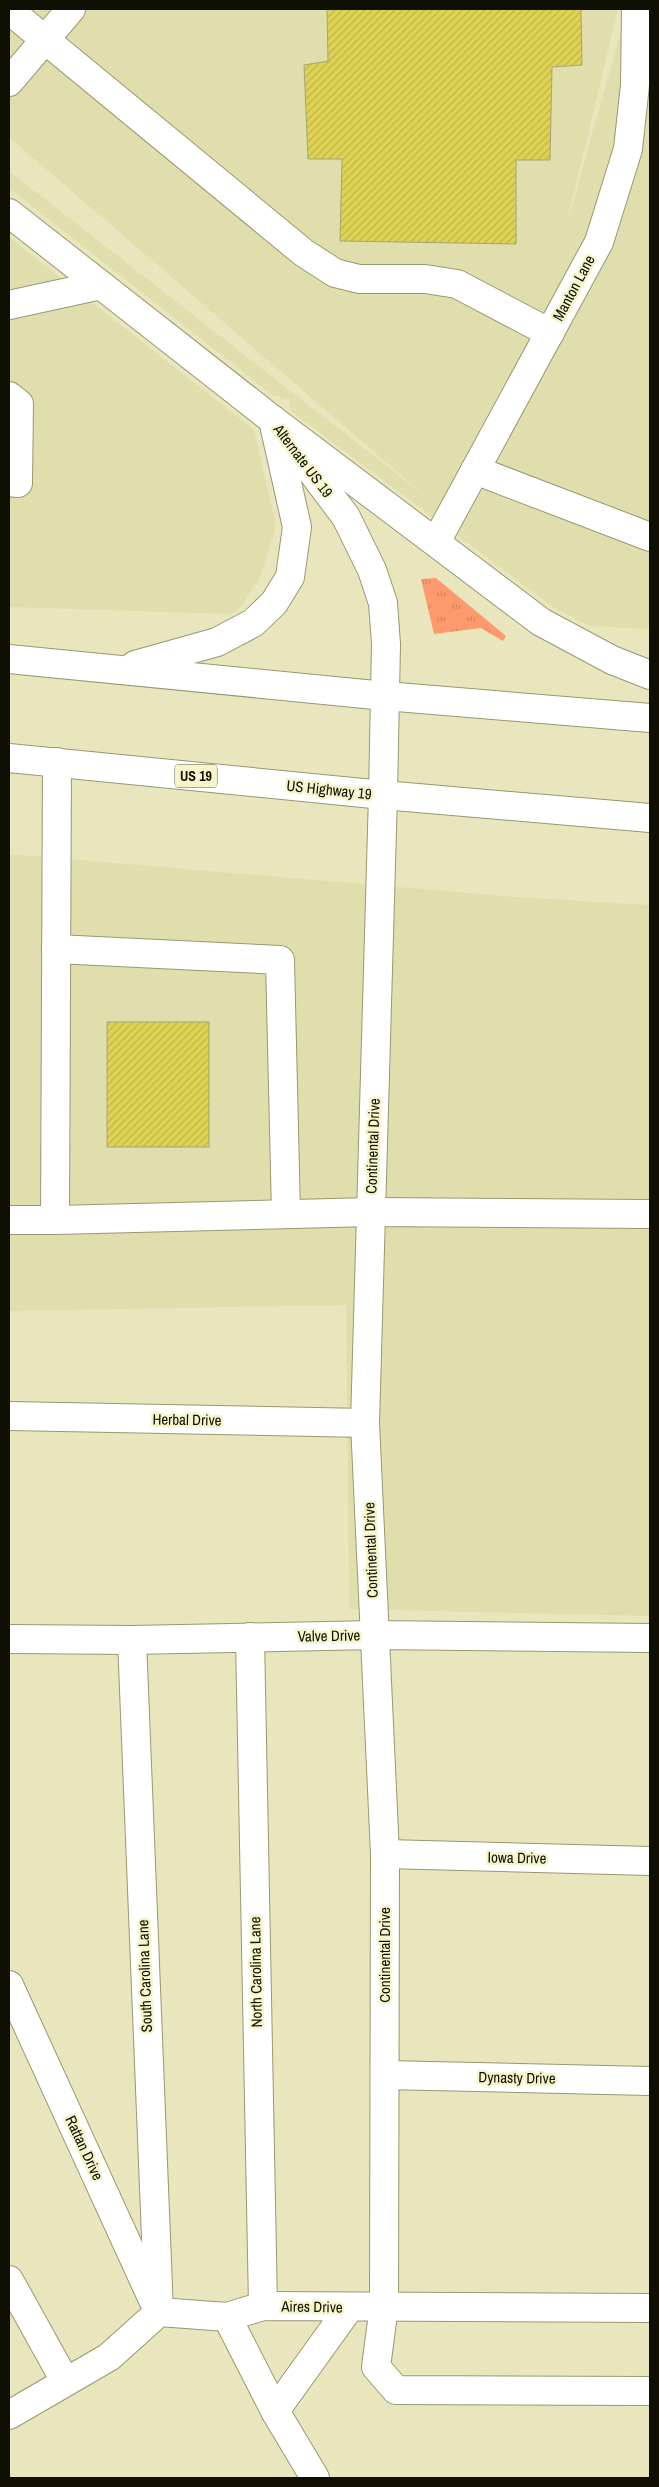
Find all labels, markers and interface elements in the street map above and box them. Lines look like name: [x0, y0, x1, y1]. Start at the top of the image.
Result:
street label: Manton Lane: [547, 251, 600, 324]
street label: Alternate US 19: [268, 419, 338, 502]
road number: US 19: [175, 764, 217, 788]
street label: US Highway 19: [285, 775, 373, 804]
street label: Continental Drive: [360, 1098, 385, 1194]
street label: Herbal Drive: [152, 1408, 222, 1431]
street label: Continental Drive: [358, 1502, 383, 1598]
street label: Valve Drive: [297, 1624, 361, 1647]
street label: Iowa Drive: [487, 1846, 547, 1869]
street label: Continental Drive: [374, 1907, 395, 2003]
street label: North Carolina Lane: [244, 1916, 267, 2028]
street label: South Carolina Lane: [132, 1919, 157, 2033]
street label: Dynasty Drive: [478, 2066, 556, 2089]
street label: Rattan Drive: [60, 2112, 109, 2184]
street label: Aires Drive: [280, 2295, 343, 2318]

